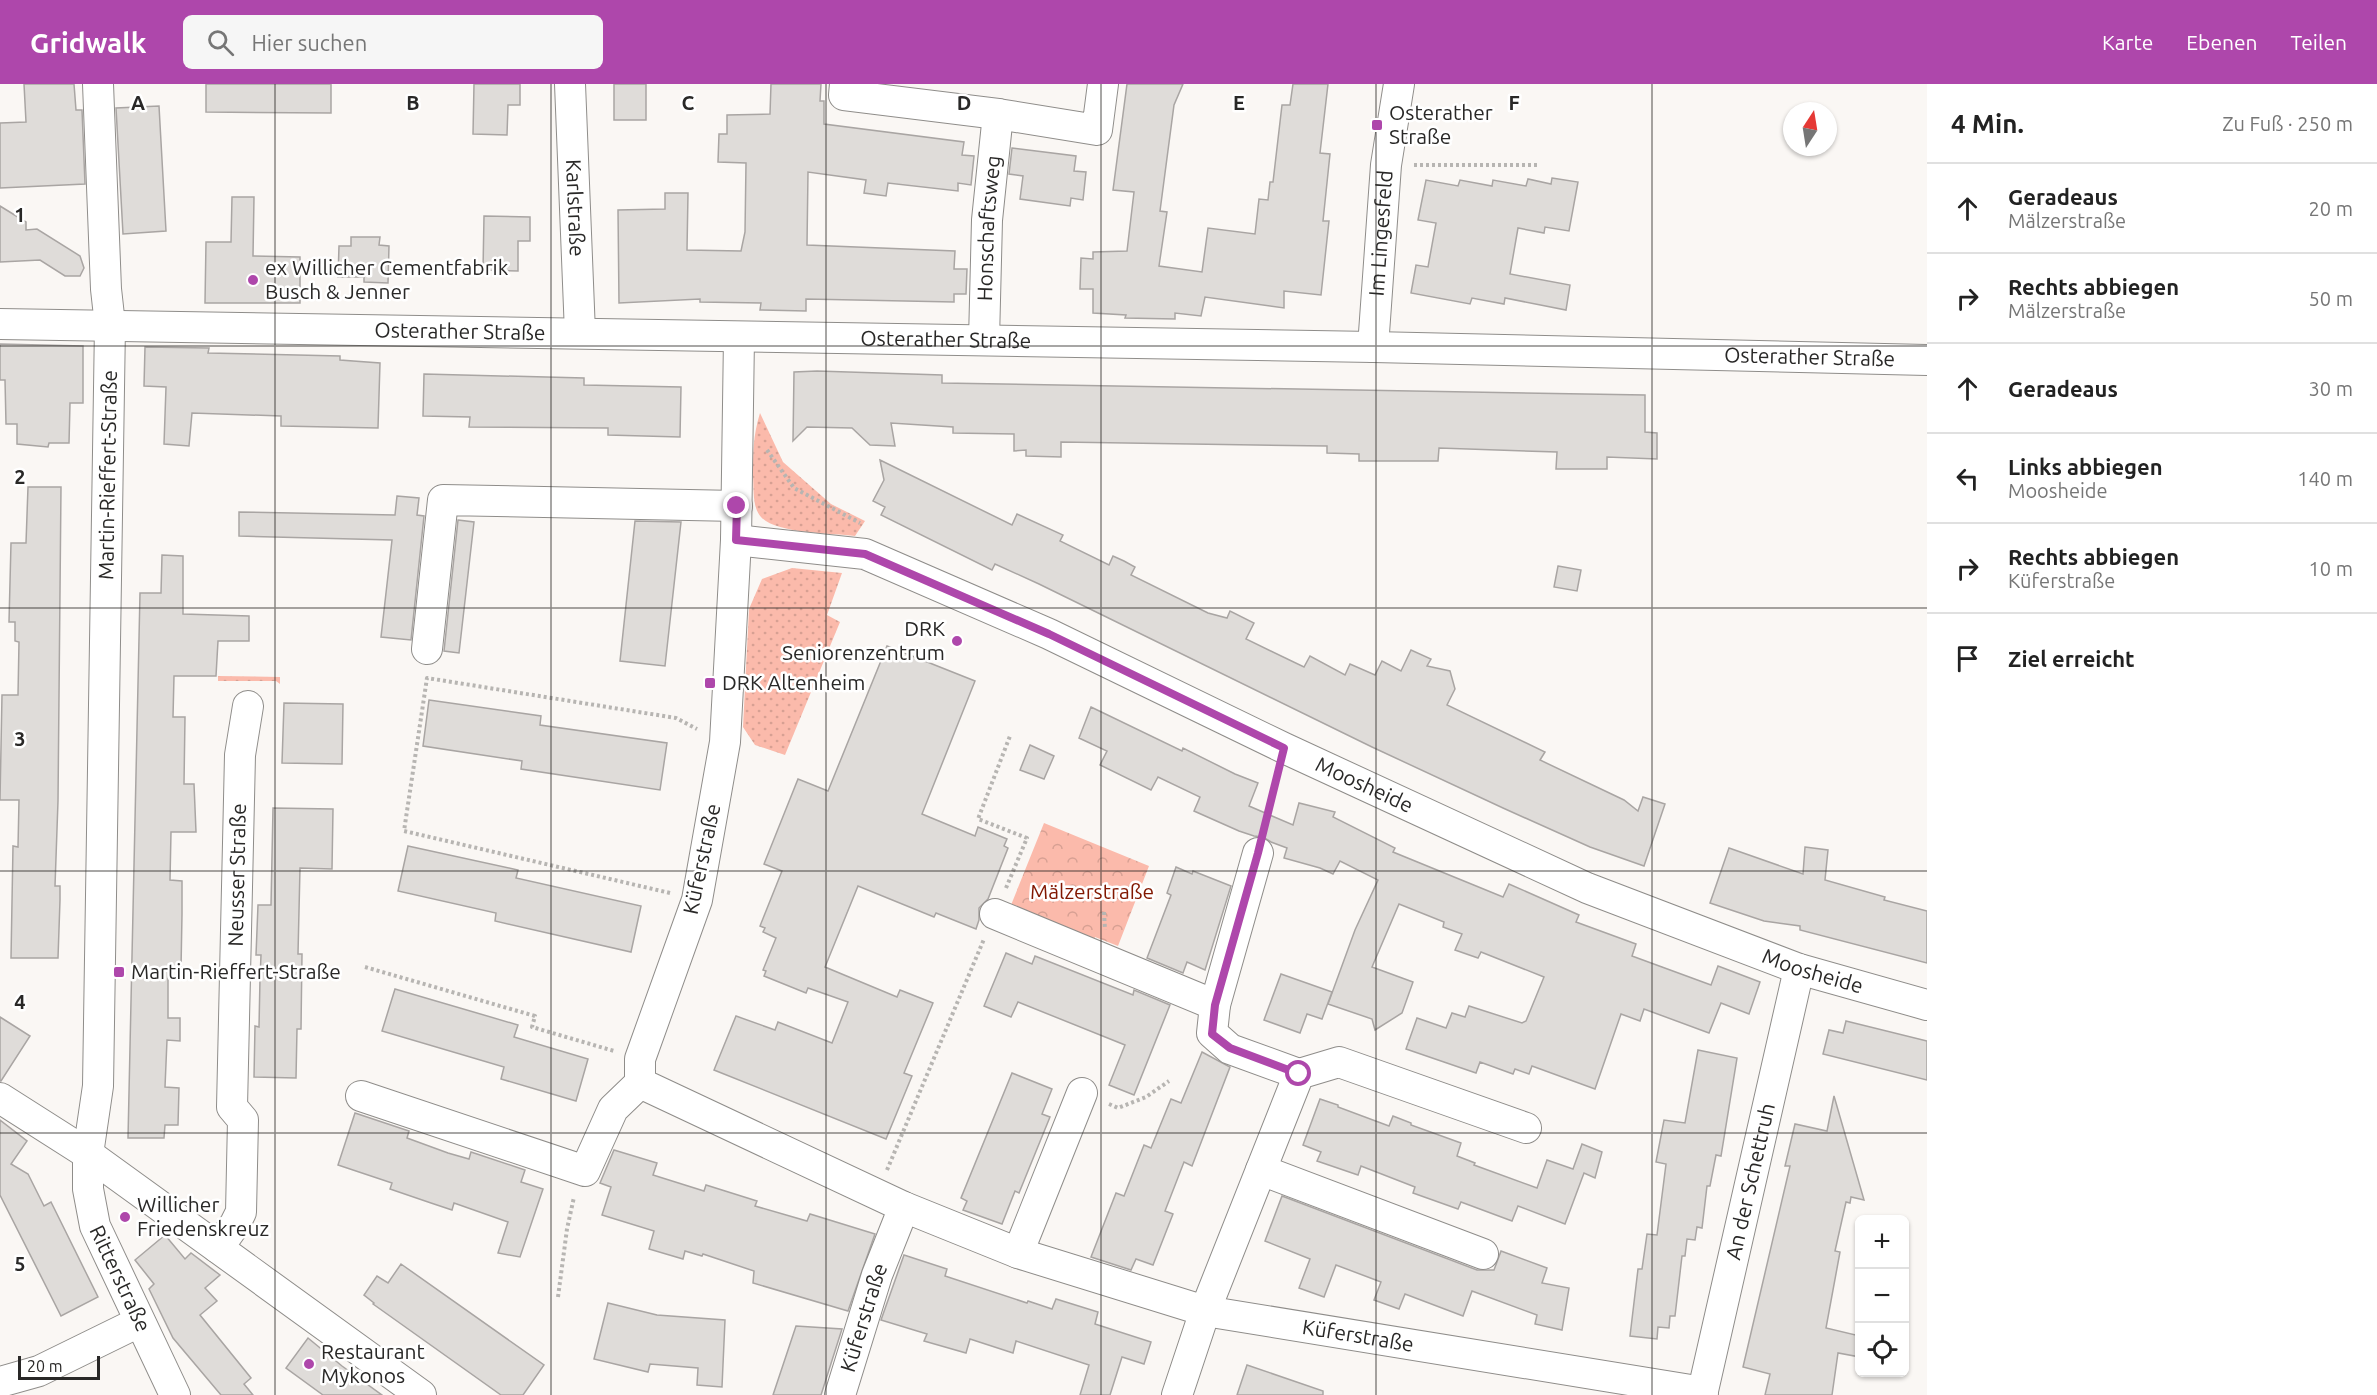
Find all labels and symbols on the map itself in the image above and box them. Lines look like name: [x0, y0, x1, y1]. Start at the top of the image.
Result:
text: A: [131, 91, 145, 114]
text: B: [406, 91, 420, 114]
text: C: [682, 91, 695, 114]
text: D: [957, 91, 971, 114]
text: E: [1233, 91, 1245, 114]
text: F: [1508, 91, 1520, 114]
place label: Osterather Straße: [1389, 100, 1493, 148]
north arrow: [1783, 102, 1837, 156]
marker: Osterather Straße: [1370, 118, 1384, 132]
street label: Honschaftsweg: [972, 154, 1005, 301]
street label: Karlstraße: [562, 159, 590, 257]
street label: Im Lingesfeld: [1364, 169, 1397, 297]
text: 1: [14, 203, 26, 226]
place label: ex Willicher Cementfabrik Busch & Jenner: [265, 255, 509, 303]
marker: ex Willicher Cementfabrik Busch & Jenner: [246, 273, 260, 287]
street label: Osterather Straße: [374, 317, 546, 344]
street label: Osterather Straße: [860, 325, 1032, 352]
street label: Osterather Straße: [1724, 342, 1895, 370]
street label: Martin-Rieffert-Straße: [93, 370, 121, 580]
text: 2: [14, 465, 26, 488]
route end: [723, 492, 749, 518]
place label: DRK Seniorenzentrum: [782, 616, 945, 664]
marker: DRK Seniorenzentrum: [950, 634, 964, 648]
place label: DRK Altenheim: [722, 670, 865, 694]
marker: DRK Altenheim: [703, 676, 717, 690]
text: 3: [14, 727, 26, 750]
street label: Moosheide: [1312, 751, 1417, 817]
street label: Küferstraße: [678, 801, 724, 916]
street label: Neusser Straße: [223, 803, 250, 947]
park label: Mälzerstraße: [1030, 879, 1154, 903]
street label: Moosheide: [1759, 943, 1866, 997]
place label: Martin-Rieffert-Straße: [131, 959, 341, 983]
marker: Martin-Rieffert-Straße: [112, 965, 126, 979]
text: 4: [14, 990, 26, 1013]
route start: [1285, 1060, 1311, 1086]
street label: An der Schettruh: [1720, 1101, 1779, 1262]
place label: Willicher Friedenskreuz: [137, 1192, 269, 1240]
marker: Willicher Friedenskreuz: [118, 1210, 132, 1224]
street label: Ritterstraße: [85, 1221, 156, 1335]
text: 5: [14, 1252, 26, 1275]
street label: Küferstraße: [835, 1259, 892, 1375]
street label: Küferstraße: [1301, 1314, 1416, 1356]
place label: Restaurant Mykonos: [321, 1339, 425, 1387]
scale bar: [18, 1353, 100, 1380]
marker: Restaurant Mykonos: [302, 1357, 316, 1371]

